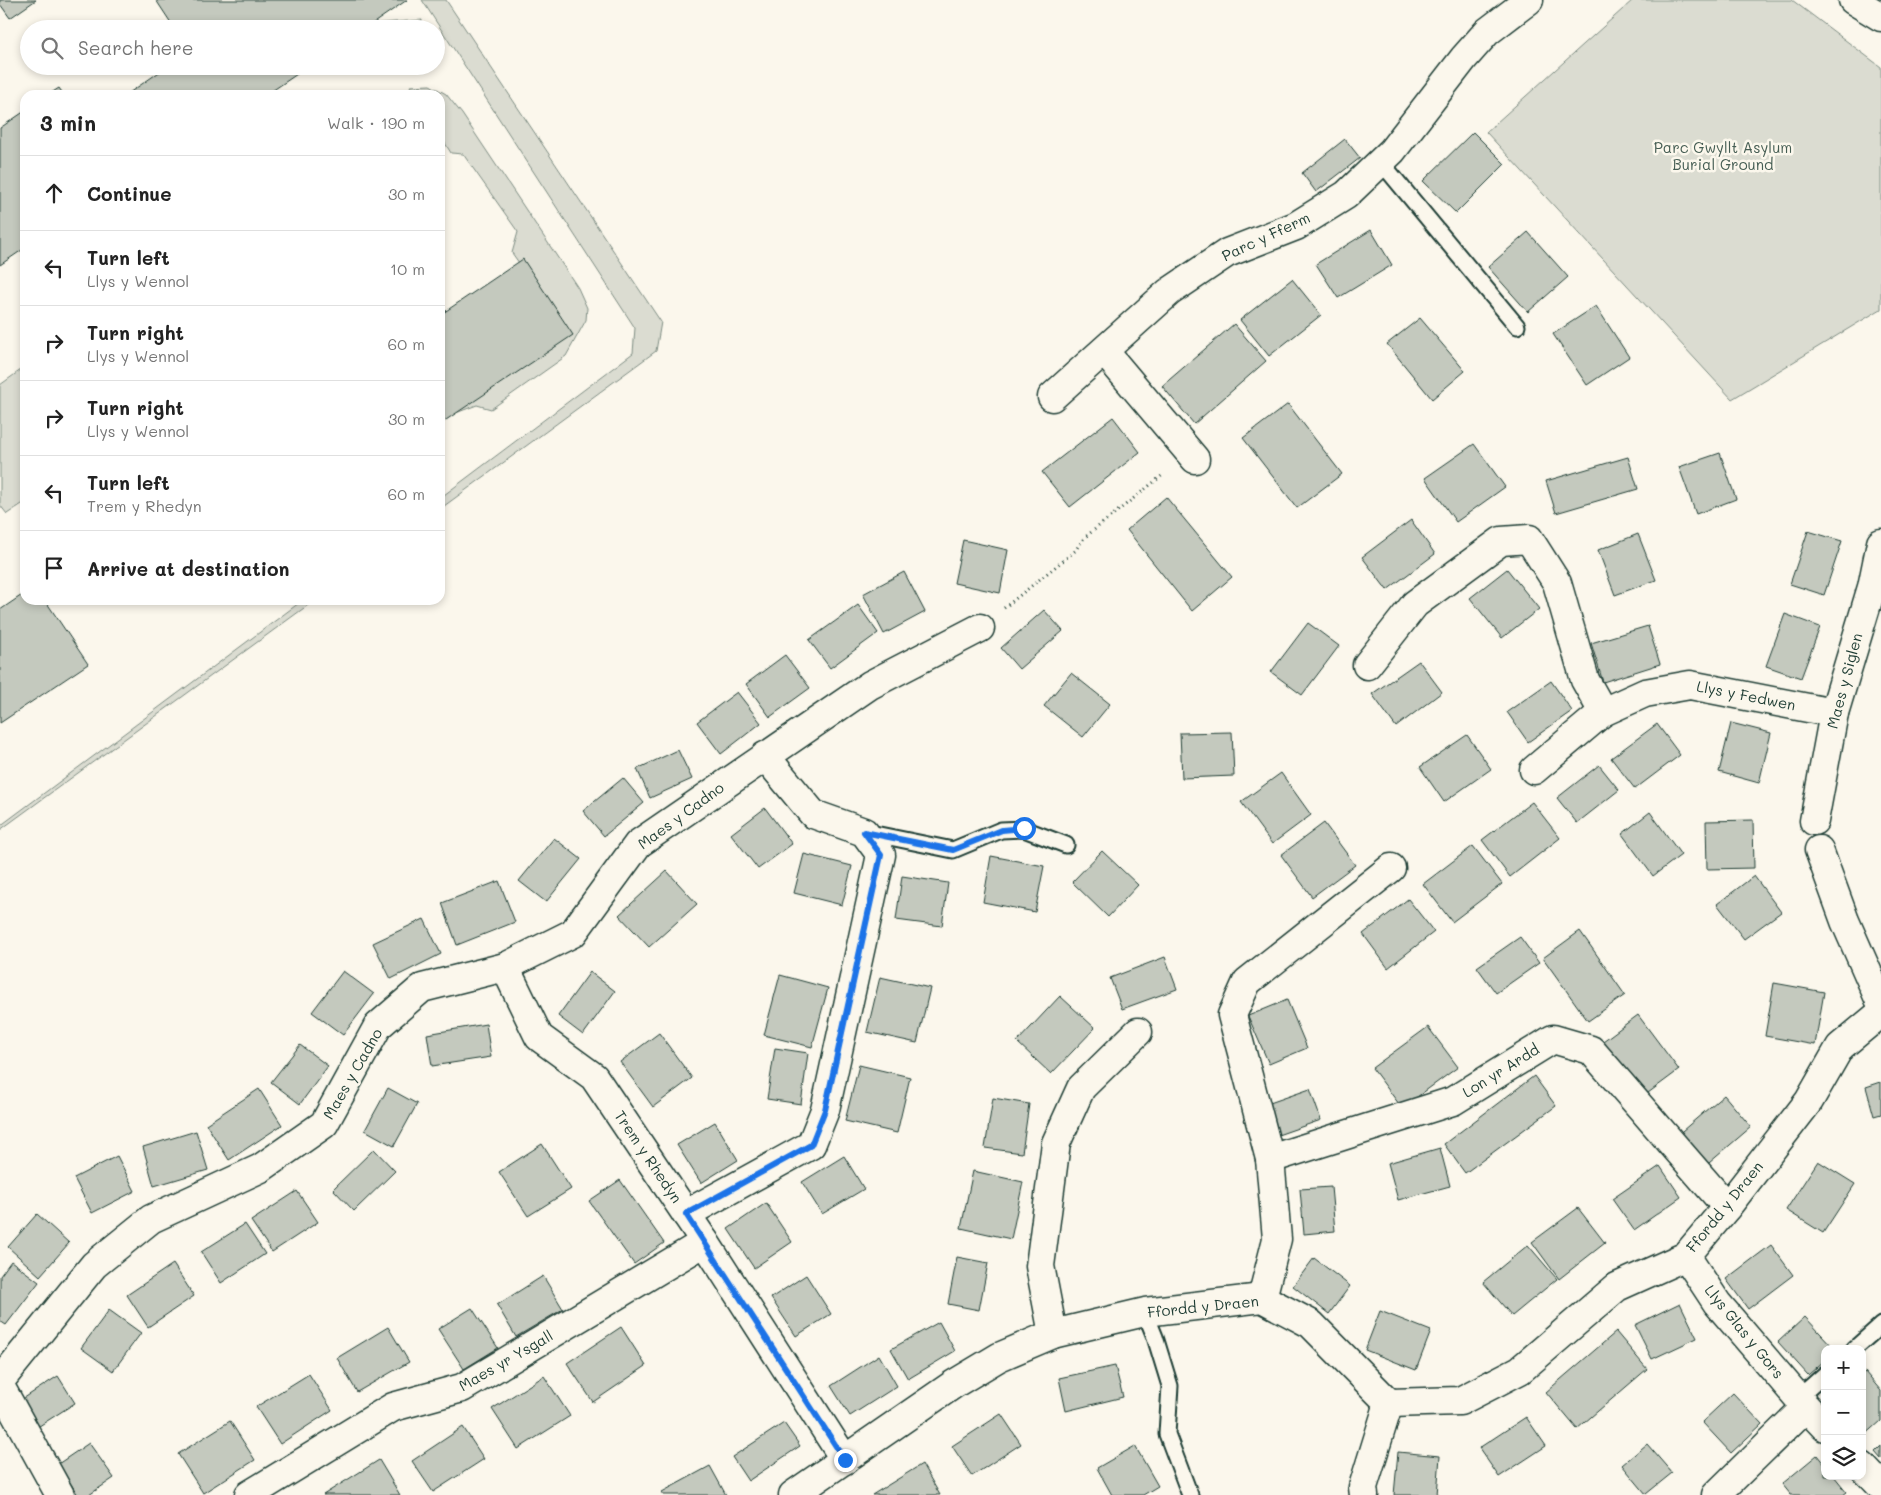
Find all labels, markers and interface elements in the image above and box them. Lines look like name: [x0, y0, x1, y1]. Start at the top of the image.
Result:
search box: [20, 20, 445, 75]
icon: search: [38, 34, 66, 62]
text: Search here: [78, 35, 194, 60]
text: 3 min: [40, 109, 96, 136]
text: Walk · 190 m: [327, 112, 425, 133]
park label: Parc Gwyllt Asylum Burial Ground: [1654, 137, 1792, 174]
icon: ahead: [40, 179, 68, 207]
text: Continue: [87, 181, 172, 206]
text: 30 m: [388, 183, 425, 204]
street label: Parc y Fferm: [1218, 207, 1313, 265]
text: Turn left: [87, 245, 170, 270]
icon: left: [40, 254, 68, 282]
text: 10 m: [390, 258, 425, 279]
text: Llys y Wennol: [87, 270, 189, 291]
text: Turn right: [87, 320, 184, 345]
icon: right: [40, 329, 68, 357]
text: 60 m: [388, 333, 425, 354]
text: Llys y Wennol: [87, 345, 189, 366]
text: Turn right: [87, 395, 184, 420]
icon: right: [40, 404, 68, 432]
text: 30 m: [388, 408, 425, 429]
text: Llys y Wennol: [87, 420, 189, 441]
text: Turn left: [87, 470, 170, 495]
icon: left: [40, 479, 68, 507]
text: 60 m: [388, 483, 425, 504]
text: Trem y Rhedyn: [87, 495, 202, 516]
icon: arrive: [40, 554, 68, 582]
text: Arrive at destination: [87, 556, 290, 581]
street label: Maes y Siglen: [1822, 631, 1866, 731]
street label: Llys y Fedwen: [1695, 676, 1797, 714]
street label: Maes y Cadno: [633, 777, 728, 853]
route start: [1013, 817, 1036, 840]
street label: Maes y Cadno: [318, 1024, 386, 1123]
street label: Lon yr Ardd: [1458, 1039, 1543, 1102]
street label: Trem y Rhedyn: [610, 1106, 687, 1207]
street label: Ffordd y Draen: [1681, 1157, 1767, 1256]
street label: Llys Glas y Gors: [1701, 1280, 1789, 1382]
street label: Ffordd y Draen: [1146, 1290, 1260, 1322]
street label: Maes yr Ysgall: [455, 1325, 556, 1395]
map controls: [1821, 1345, 1866, 1480]
button: +: [1821, 1345, 1866, 1390]
button: −: [1821, 1390, 1866, 1435]
button: layers: [1821, 1435, 1866, 1480]
route end: [834, 1449, 857, 1472]

